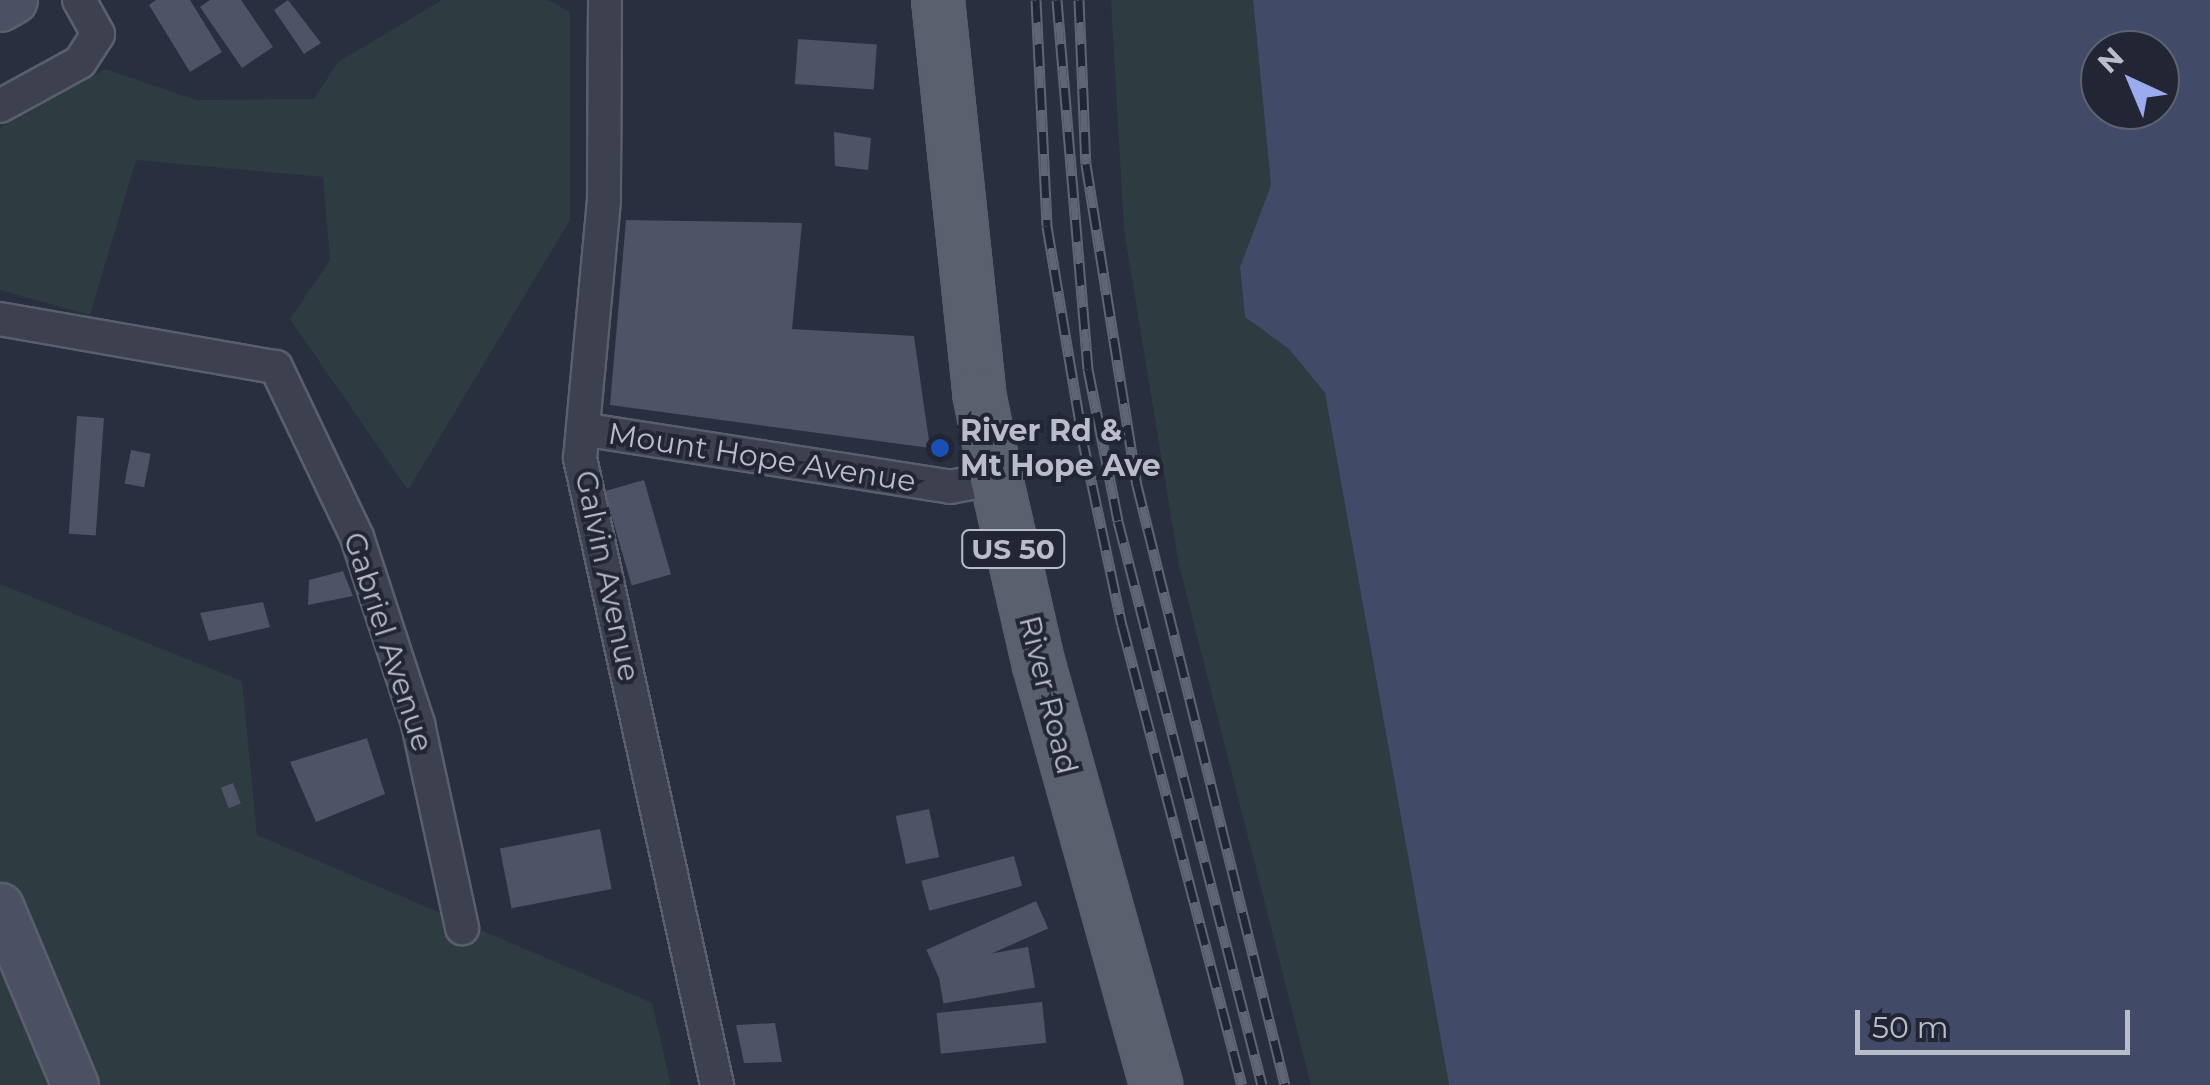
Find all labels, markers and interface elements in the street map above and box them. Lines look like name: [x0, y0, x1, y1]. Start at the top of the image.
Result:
north arrow: [2080, 30, 2180, 130]
text: N: [2091, 40, 2130, 80]
place label: River Rd & Mt Hope Ave: [960, 413, 1161, 484]
street label: Mount Hope Avenue: [606, 416, 918, 500]
marker: River Rd & Mt Hope Ave: [929, 437, 951, 459]
street label: Galvin Avenue: [567, 467, 647, 685]
road number: US 50: [960, 526, 1066, 572]
street label: Gabriel Avenue: [336, 528, 440, 756]
street label: River Road: [1011, 612, 1085, 778]
scale bar: [1860, 990, 2135, 1052]
text: 50 m: [1872, 1009, 1949, 1046]

